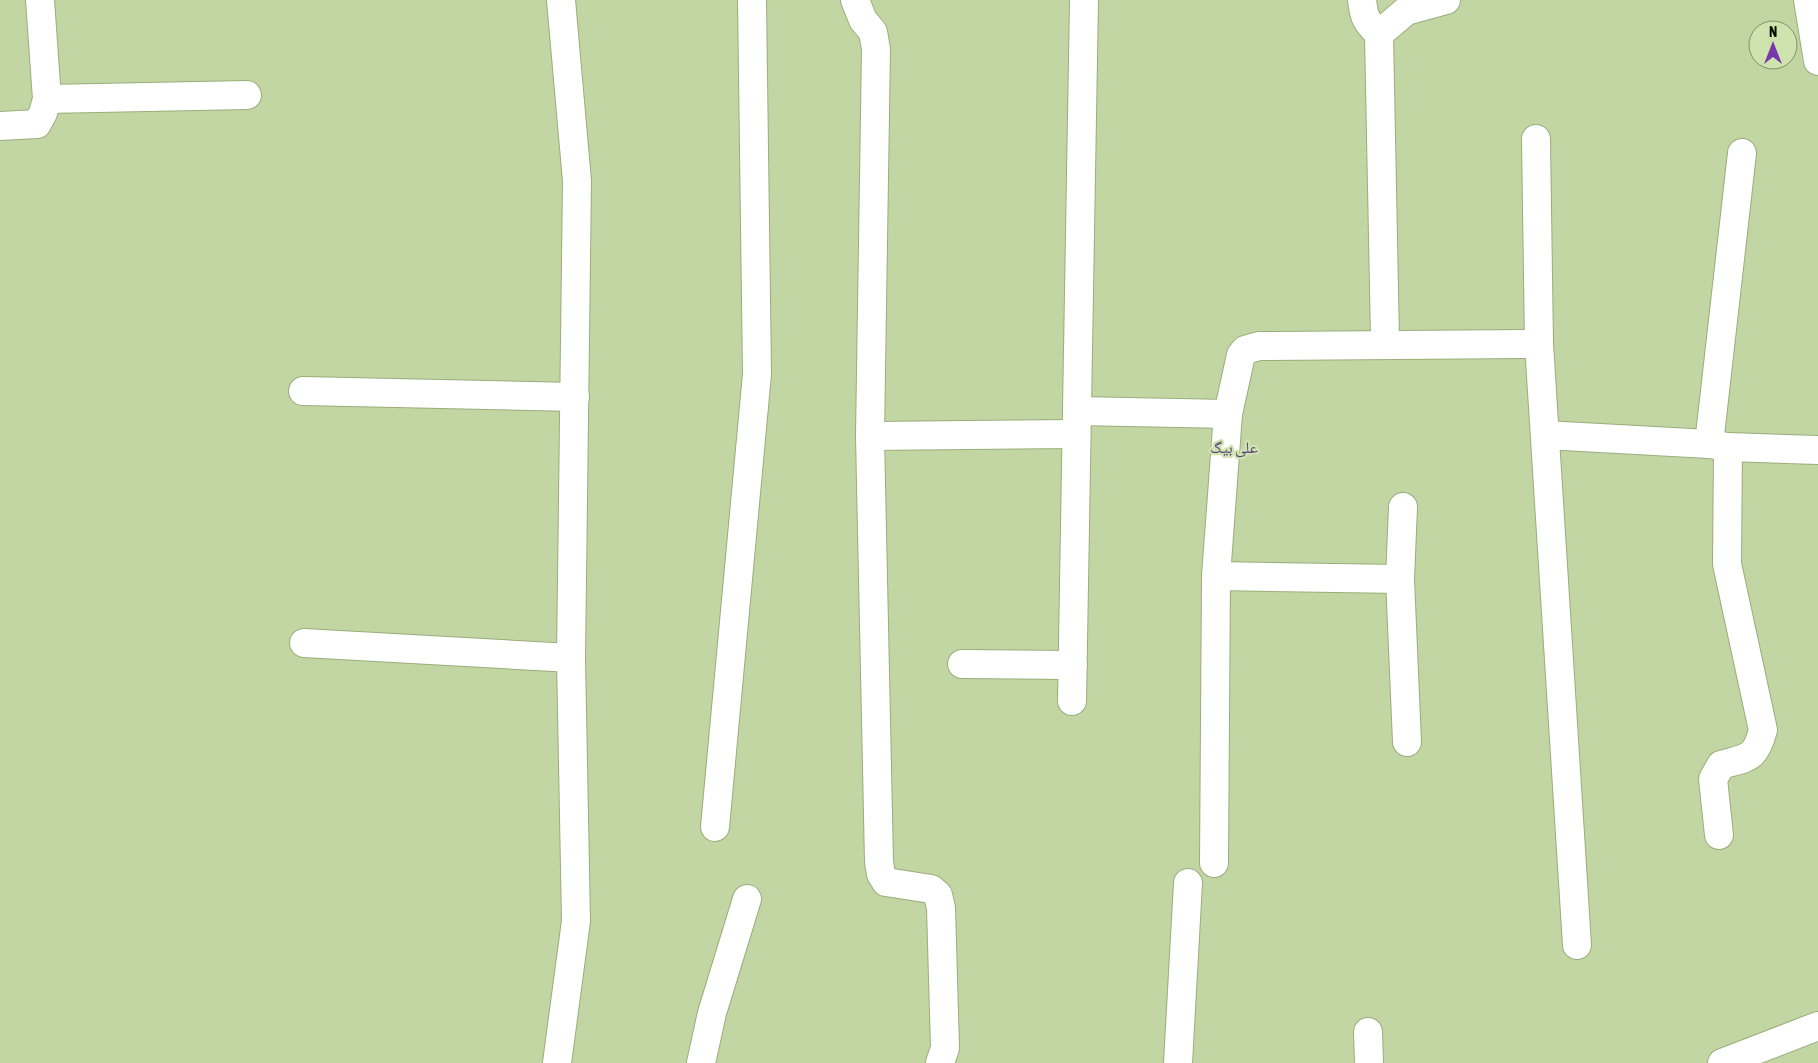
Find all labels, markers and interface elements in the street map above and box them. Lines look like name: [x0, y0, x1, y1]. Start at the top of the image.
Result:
north arrow: [1748, 20, 1798, 70]
text: N: [1769, 24, 1777, 40]
district label: علی بیگ: [1210, 438, 1258, 458]

